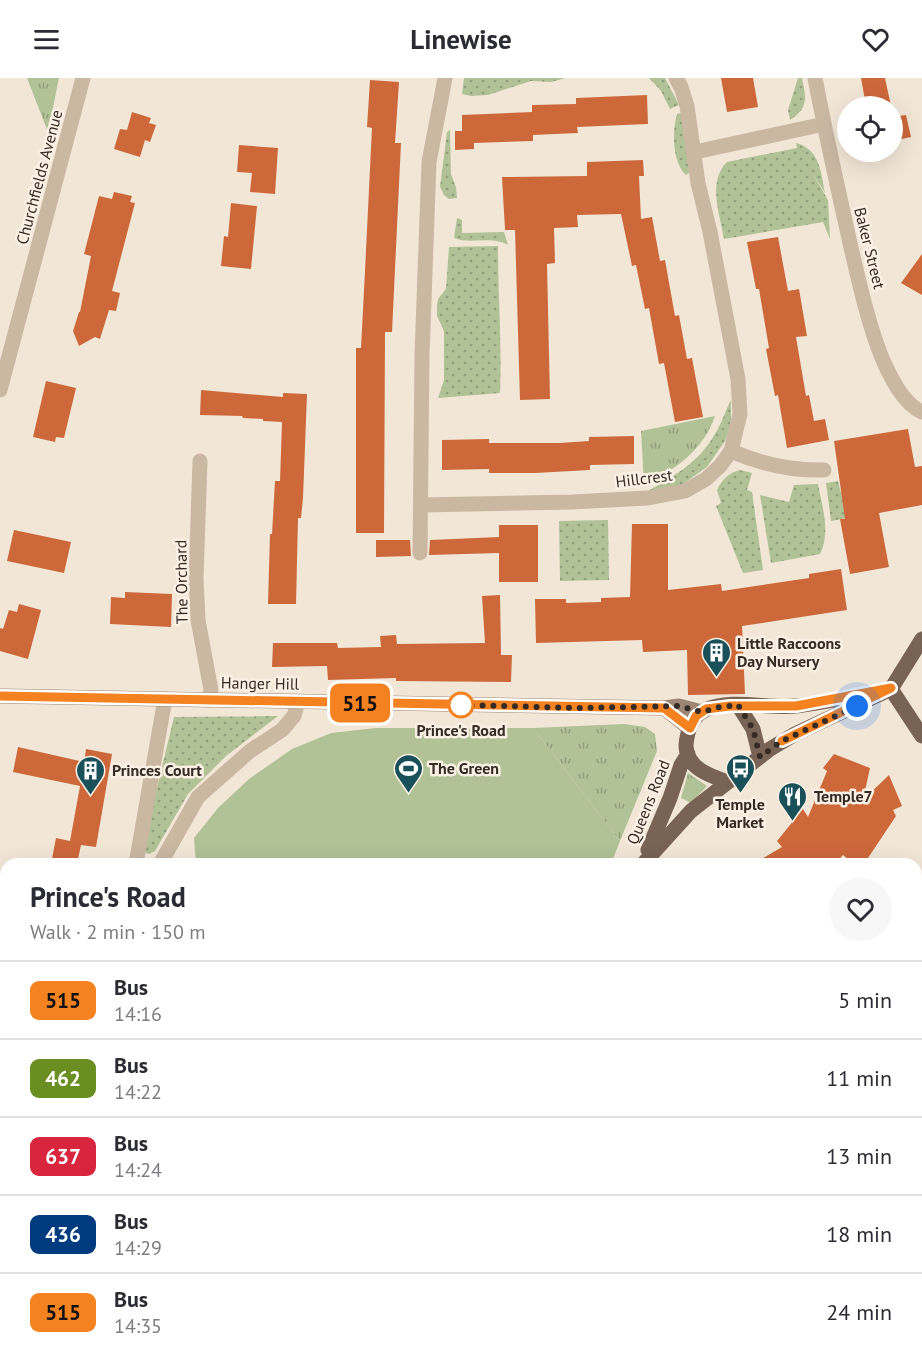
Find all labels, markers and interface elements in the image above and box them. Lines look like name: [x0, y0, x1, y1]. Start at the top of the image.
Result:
text: Linewise: [410, 22, 512, 56]
icon: menu: [30, 23, 63, 56]
icon: heart: [859, 23, 892, 56]
map controls: [837, 96, 903, 162]
button: locate: [837, 96, 903, 162]
street label: Churchfields Avenue: [11, 108, 67, 246]
street label: Baker Street: [850, 205, 890, 291]
street label: Hillcrest: [614, 465, 674, 491]
street label: The Orchard: [170, 540, 192, 624]
place label: Little Raccoons Day Nursery: [737, 633, 841, 671]
building icon: Little Raccoons Day Nursery: [700, 636, 732, 678]
street label: Hanger Hill: [221, 672, 300, 694]
line badge: 515: [326, 684, 394, 722]
text: 515: [342, 690, 378, 717]
your location: [842, 691, 872, 721]
marker: Prince's Road: [448, 692, 474, 718]
place label: Prince's Road: [416, 720, 506, 740]
sports icon: The Green: [392, 752, 424, 794]
bus stop icon: Temple Market: [724, 752, 756, 794]
building icon: Princes Court: [75, 754, 107, 796]
street label: Queens Road: [622, 757, 674, 847]
place label: The Green: [429, 758, 499, 778]
place label: Princes Court: [112, 760, 202, 780]
restaurant icon: Temple7: [777, 780, 809, 822]
place label: Temple7: [814, 786, 873, 806]
place label: Temple Market: [715, 794, 765, 832]
text: Prince's Road: [30, 878, 186, 915]
button: heart: [829, 878, 892, 941]
text: Walk · 2 min · 150 m: [30, 919, 206, 945]
text: Bus: [114, 973, 148, 1001]
text: 5 min: [838, 986, 892, 1014]
text: 515: [45, 987, 81, 1014]
text: 14:16: [114, 1001, 162, 1027]
text: Bus: [114, 1051, 148, 1079]
text: 11 min: [826, 1064, 892, 1092]
text: 462: [45, 1065, 81, 1092]
text: 14:22: [114, 1079, 162, 1105]
text: Bus: [114, 1129, 148, 1157]
text: 13 min: [826, 1142, 892, 1170]
text: 637: [45, 1143, 81, 1170]
text: 14:24: [114, 1157, 162, 1183]
text: Bus: [114, 1207, 148, 1235]
text: 18 min: [826, 1220, 892, 1248]
text: 436: [45, 1221, 81, 1248]
text: 14:29: [114, 1235, 162, 1261]
text: Bus: [114, 1285, 148, 1313]
text: 24 min: [826, 1298, 892, 1326]
text: 515: [45, 1299, 81, 1326]
text: 14:35: [114, 1313, 162, 1339]

